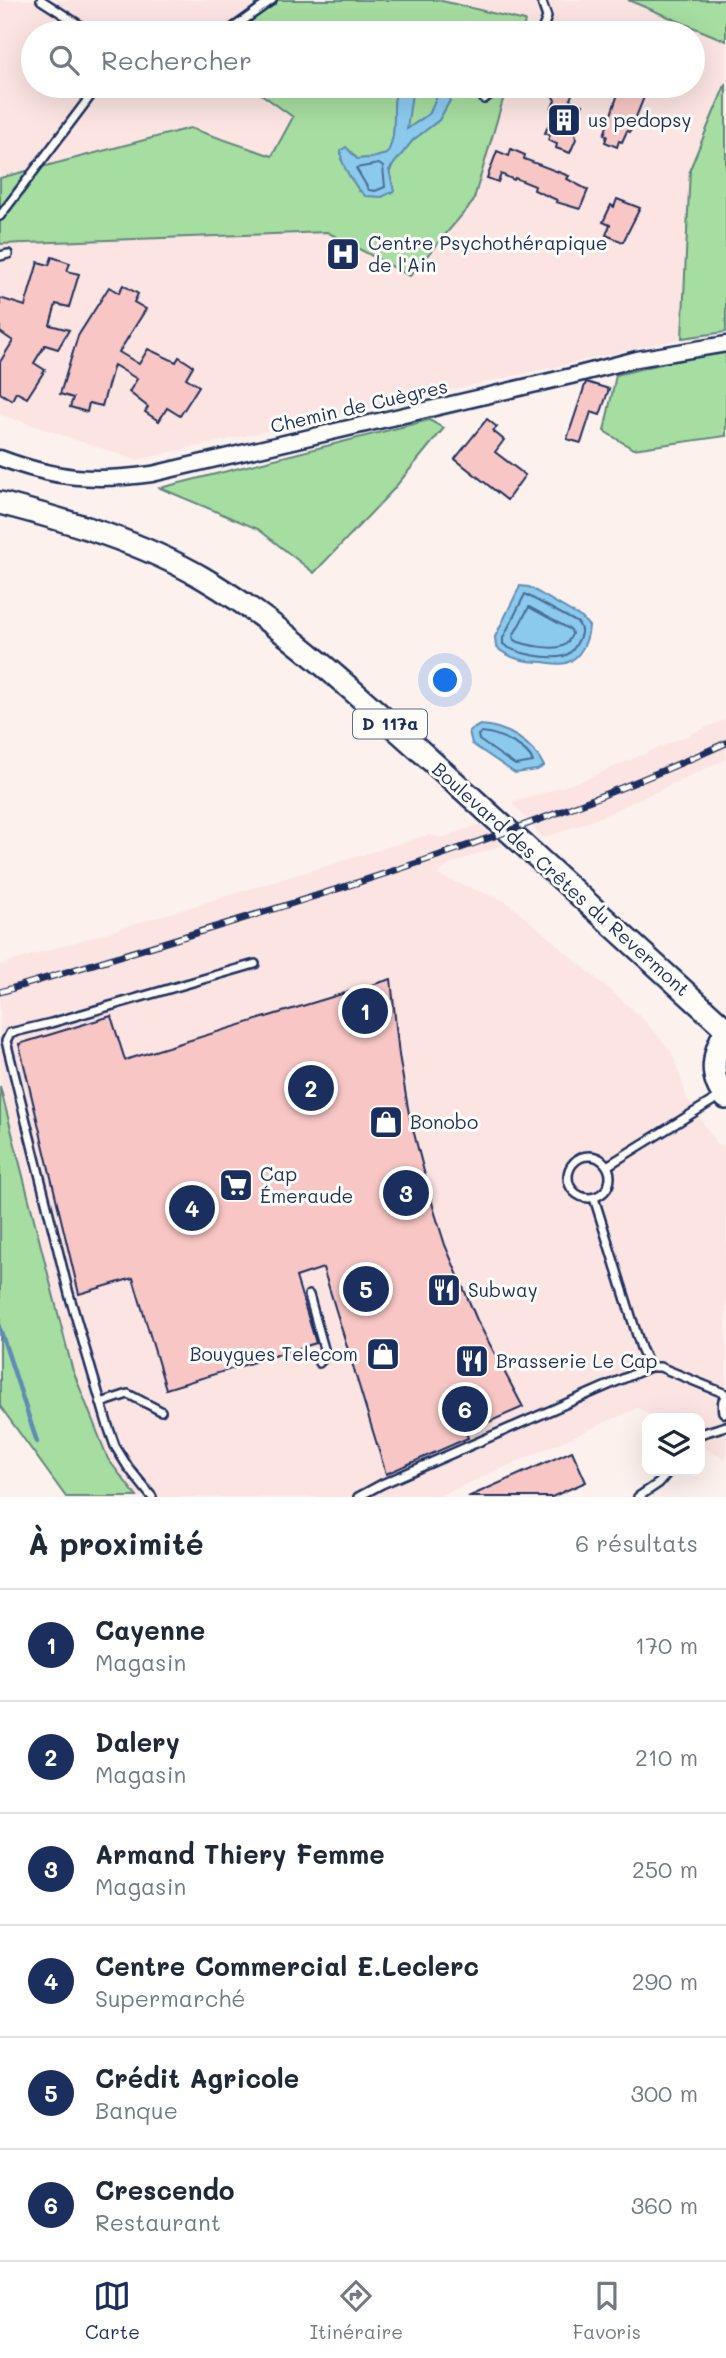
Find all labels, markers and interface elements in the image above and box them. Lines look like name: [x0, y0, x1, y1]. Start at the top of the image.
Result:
search box: [21, 21, 705, 98]
icon: search: [45, 41, 83, 79]
text: Rechercher: [101, 43, 252, 77]
building icon: us pedopsy: [545, 101, 583, 139]
place label: us pedopsy: [588, 107, 691, 132]
place label: Centre Psychothérapique de l'Ain: [368, 230, 608, 277]
hospital icon: Centre Psychothérapique de l'Ain: [324, 235, 362, 273]
street label: Chemin de Cuègres: [268, 373, 450, 438]
your location: [428, 663, 462, 697]
road number: D 117a: [353, 710, 427, 738]
street label: Boulevard des Crêtes du Revermont: [427, 756, 695, 1001]
pin: 1: [342, 985, 388, 1037]
pin: 2: [288, 1062, 334, 1114]
shop icon: Bonobo: [367, 1103, 405, 1141]
place label: Bonobo: [410, 1109, 478, 1134]
place label: Cap Émeraude: [260, 1161, 353, 1208]
supermarket icon: Cap Émeraude: [217, 1166, 255, 1204]
pin: 3: [383, 1167, 429, 1219]
pin: 4: [169, 1182, 215, 1234]
pin: 5: [343, 1263, 389, 1315]
restaurant icon: Subway: [425, 1271, 463, 1309]
place label: Subway: [468, 1277, 538, 1302]
shop icon: Bouygues Telecom: [364, 1335, 402, 1373]
place label: Bouygues Telecom: [190, 1341, 358, 1366]
restaurant icon: Brasserie Le Cap: [453, 1342, 491, 1380]
place label: Brasserie Le Cap: [496, 1348, 658, 1373]
pin: 6: [442, 1383, 488, 1435]
map controls: [642, 1413, 705, 1476]
button: layers: [642, 1413, 705, 1476]
text: À proximité: [28, 1523, 204, 1563]
text: 6 résultats: [575, 1528, 698, 1558]
text: Cayenne: [95, 1613, 205, 1647]
text: 1: [46, 1630, 56, 1660]
text: 170 m: [635, 1630, 698, 1660]
text: Magasin: [95, 1647, 186, 1677]
text: Dalery: [95, 1725, 180, 1759]
text: 2: [45, 1742, 57, 1772]
text: 210 m: [635, 1742, 698, 1772]
text: Magasin: [95, 1759, 186, 1789]
text: Armand Thiery Femme: [95, 1837, 385, 1871]
text: 3: [44, 1854, 58, 1884]
text: 250 m: [632, 1854, 698, 1884]
text: Magasin: [95, 1871, 186, 1901]
text: Centre Commercial E.Leclerc: [95, 1949, 479, 1983]
text: 4: [44, 1966, 58, 1996]
text: 290 m: [632, 1966, 698, 1996]
text: Supermarché: [95, 1983, 245, 2013]
text: Crédit Agricole: [95, 2061, 299, 2095]
text: 5: [44, 2078, 58, 2108]
text: 300 m: [630, 2078, 698, 2108]
text: Banque: [95, 2095, 178, 2125]
text: Crescendo: [95, 2173, 235, 2207]
text: 6: [44, 2190, 58, 2220]
text: 360 m: [631, 2190, 698, 2220]
text: Restaurant: [95, 2207, 221, 2237]
tab: Carte: [85, 2277, 140, 2344]
tab: Itinéraire: [310, 2277, 403, 2344]
tab: Favoris: [573, 2277, 641, 2344]

